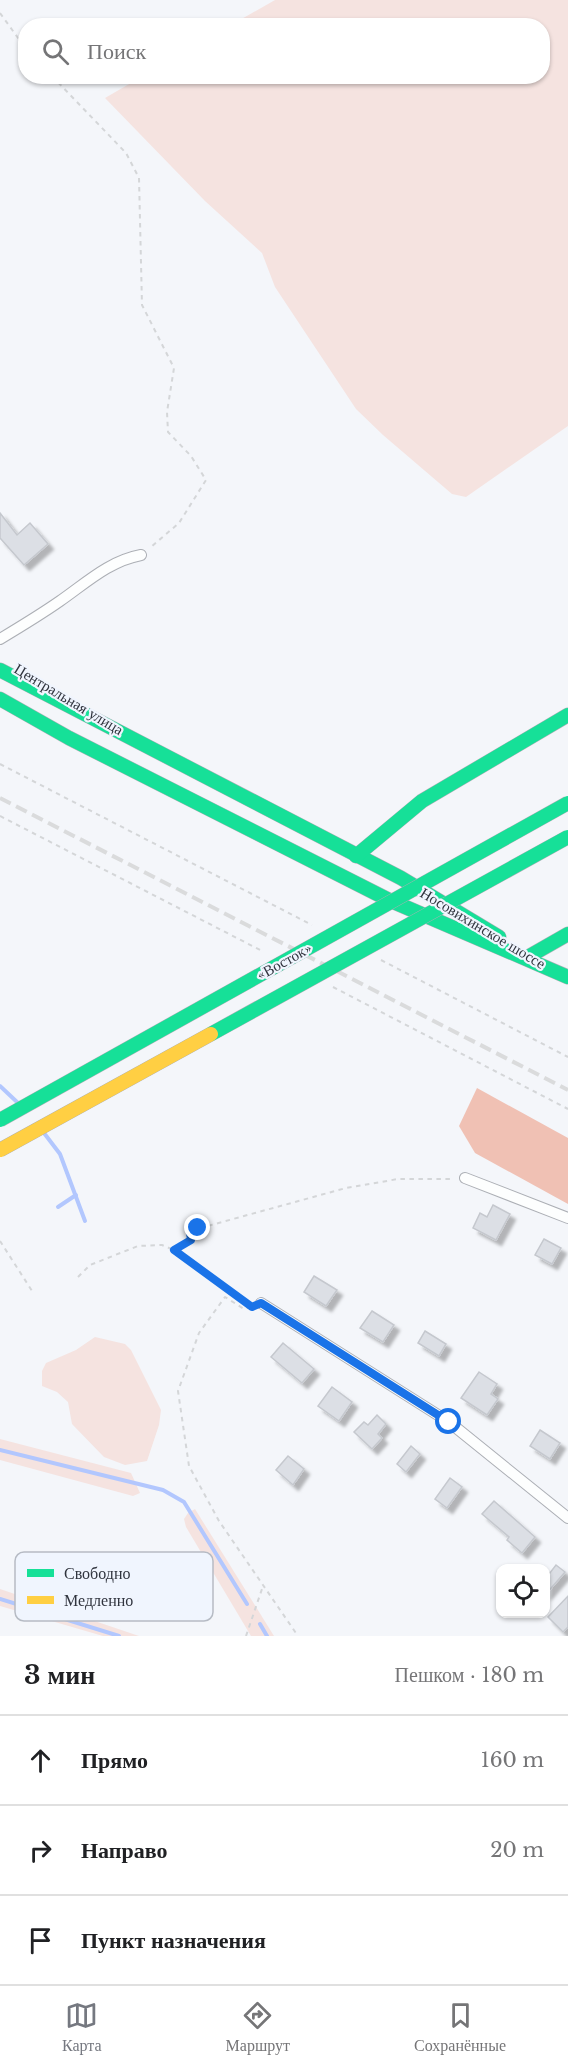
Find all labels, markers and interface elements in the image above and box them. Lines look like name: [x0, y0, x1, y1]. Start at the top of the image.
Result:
search box: [18, 18, 550, 84]
icon: search: [39, 35, 72, 68]
text: Поиск: [87, 38, 146, 65]
street label: Центральная улица: [11, 659, 127, 739]
street label: Носовихинское шоссе: [417, 883, 549, 973]
street label: «Восток»: [253, 938, 315, 984]
route end: [184, 1214, 210, 1240]
route start: [435, 1408, 461, 1434]
legend: [15, 1552, 213, 1621]
text: Свободно: [64, 1563, 131, 1583]
map controls: [496, 1564, 550, 1618]
button: locate: [496, 1564, 550, 1618]
text: Медленно: [64, 1590, 133, 1610]
text: 3 мин: [24, 1659, 95, 1691]
text: Пешком · 180 m: [395, 1663, 544, 1687]
icon: ahead: [24, 1744, 57, 1777]
text: Прямо: [81, 1747, 148, 1774]
text: 160 m: [481, 1748, 544, 1772]
icon: right: [24, 1834, 57, 1867]
text: Направо: [81, 1837, 167, 1864]
text: 20 m: [490, 1838, 544, 1862]
icon: arrive: [24, 1924, 57, 1957]
text: Пункт назначения: [81, 1927, 266, 1954]
tab: Карта: [62, 1999, 102, 2055]
tab: Маршрут: [226, 1999, 290, 2055]
tab: Сохранённые: [414, 1999, 506, 2055]

